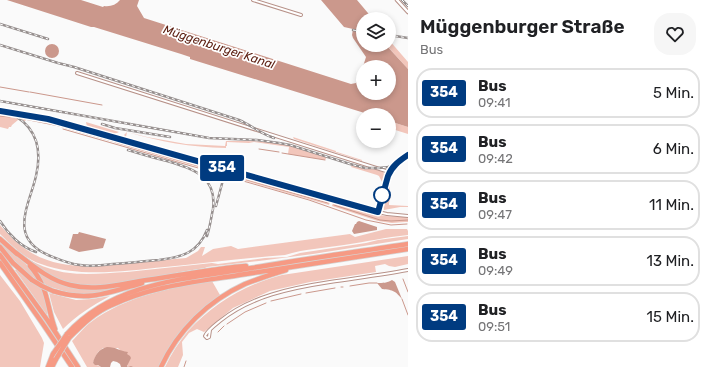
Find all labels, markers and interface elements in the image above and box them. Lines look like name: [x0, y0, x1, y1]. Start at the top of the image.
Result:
map controls: [356, 12, 396, 148]
button: layers: [356, 12, 396, 52]
button: heart: [654, 13, 696, 55]
text: Müggenburger Straße: [420, 15, 625, 38]
water label: Müggenburger Kanal: [161, 22, 278, 72]
text: Bus: [420, 42, 443, 57]
button: +: [356, 60, 396, 100]
text: Bus: [478, 77, 506, 95]
text: 354: [430, 84, 458, 101]
text: 5 Min.: [653, 84, 694, 102]
text: 09:41: [478, 95, 511, 110]
button: −: [356, 108, 396, 148]
text: Bus: [478, 133, 506, 151]
text: 354: [430, 140, 458, 157]
text: 6 Min.: [653, 140, 694, 158]
text: 09:42: [478, 151, 513, 166]
line badge: 354: [199, 155, 245, 181]
text: 354: [208, 159, 236, 176]
unlabelled marker: [373, 186, 391, 204]
text: Bus: [478, 189, 506, 207]
text: 354: [430, 196, 458, 213]
text: 11 Min.: [649, 196, 694, 214]
text: 09:47: [478, 207, 512, 222]
text: Bus: [478, 245, 506, 263]
text: 354: [430, 252, 458, 269]
text: 13 Min.: [646, 252, 694, 270]
text: 09:49: [478, 263, 513, 278]
text: Bus: [478, 301, 506, 319]
text: 354: [430, 308, 458, 325]
text: 15 Min.: [647, 308, 694, 326]
text: 09:51: [478, 319, 510, 334]

